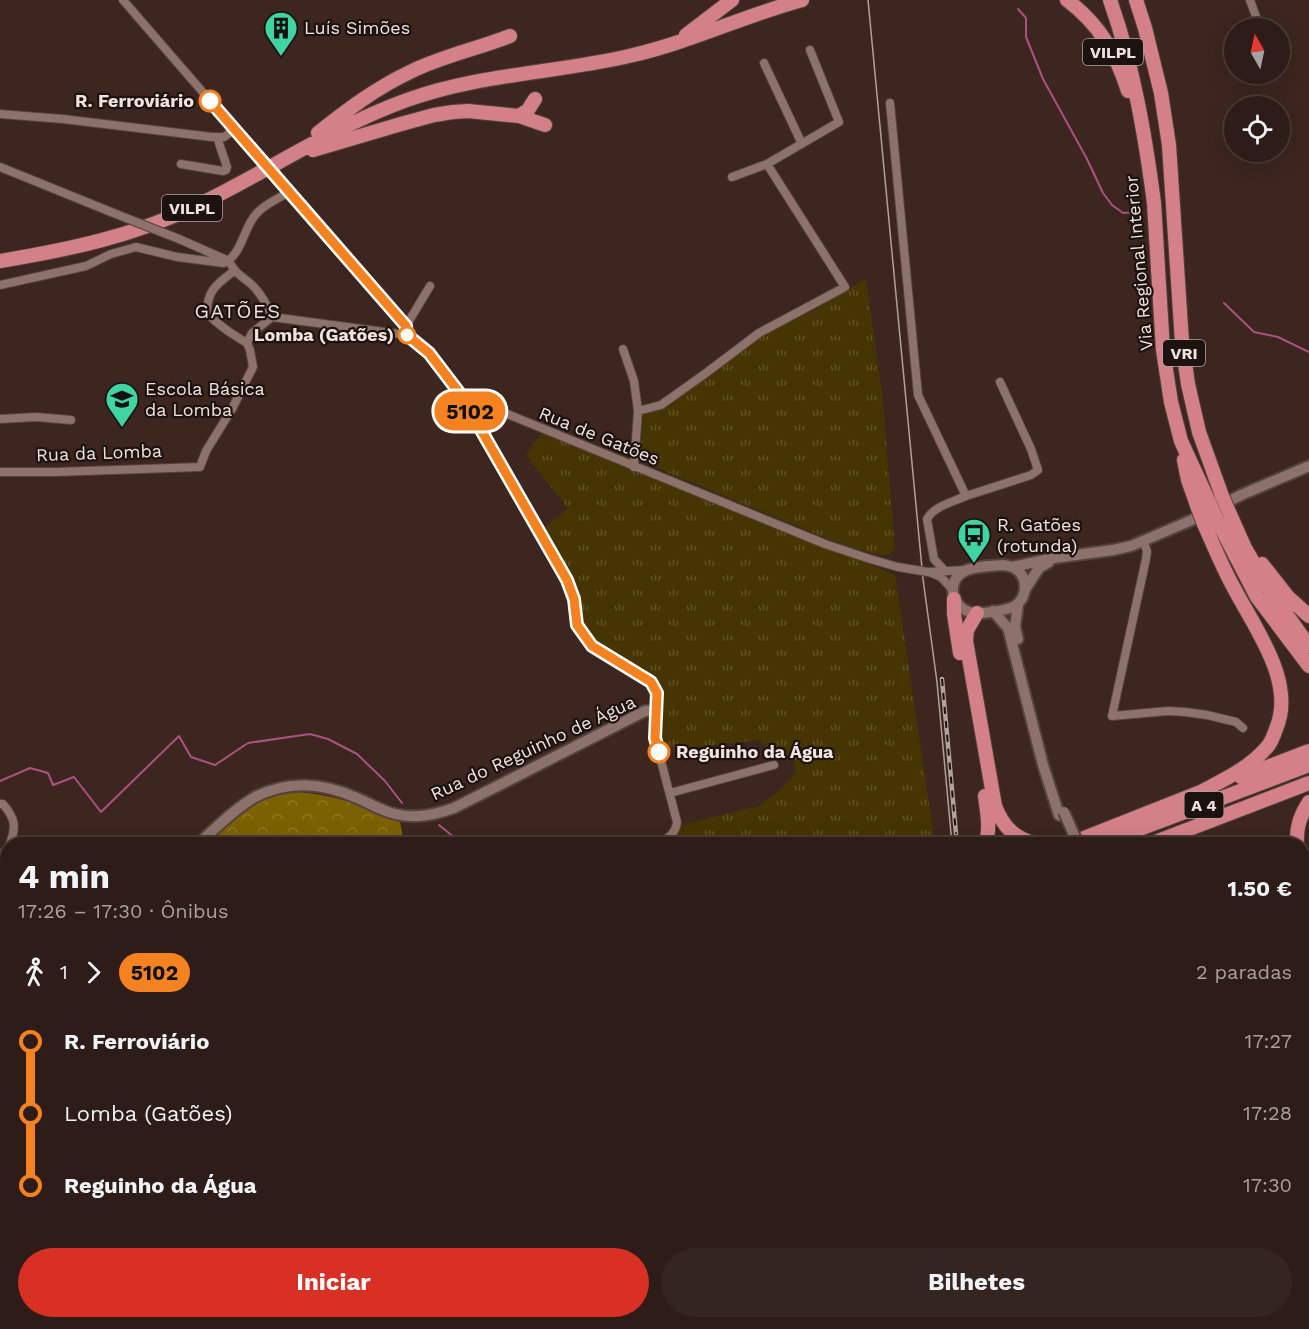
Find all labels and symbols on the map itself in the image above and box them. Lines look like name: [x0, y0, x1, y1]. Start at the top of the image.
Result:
building icon: Luís Simões: [263, 10, 299, 57]
place label: Luís Simões: [304, 17, 410, 38]
north arrow: [1224, 18, 1290, 84]
road number: VILPL: [1083, 39, 1143, 65]
place label: R. Ferroviário: [75, 90, 194, 111]
marker: R. Ferroviário: [199, 90, 221, 112]
street label: Via Regional Interior: [1120, 174, 1157, 352]
road number: VILPL: [162, 195, 222, 221]
district label: GATÕES: [194, 299, 282, 323]
place label: Lomba (Gatões): [254, 324, 394, 345]
marker: Lomba (Gatões): [398, 326, 416, 344]
road number: VRI: [1163, 340, 1205, 366]
place label: Escola Básica da Lomba: [145, 378, 265, 420]
school or university icon: Escola Básica da Lomba: [104, 381, 140, 428]
line badge: 5102: [428, 392, 512, 430]
street label: Rua de Gatões: [536, 402, 662, 469]
street label: Rua da Lomba: [36, 440, 162, 465]
place label: R. Gatões (rotunda): [997, 514, 1081, 556]
bus stop icon: R. Gatões (rotunda): [956, 517, 992, 564]
street label: Rua do Reguinho de Água: [427, 691, 639, 804]
marker: Reguinho da Água: [648, 741, 670, 763]
place label: Reguinho da Água: [676, 741, 834, 762]
road number: A 4: [1184, 792, 1224, 818]

